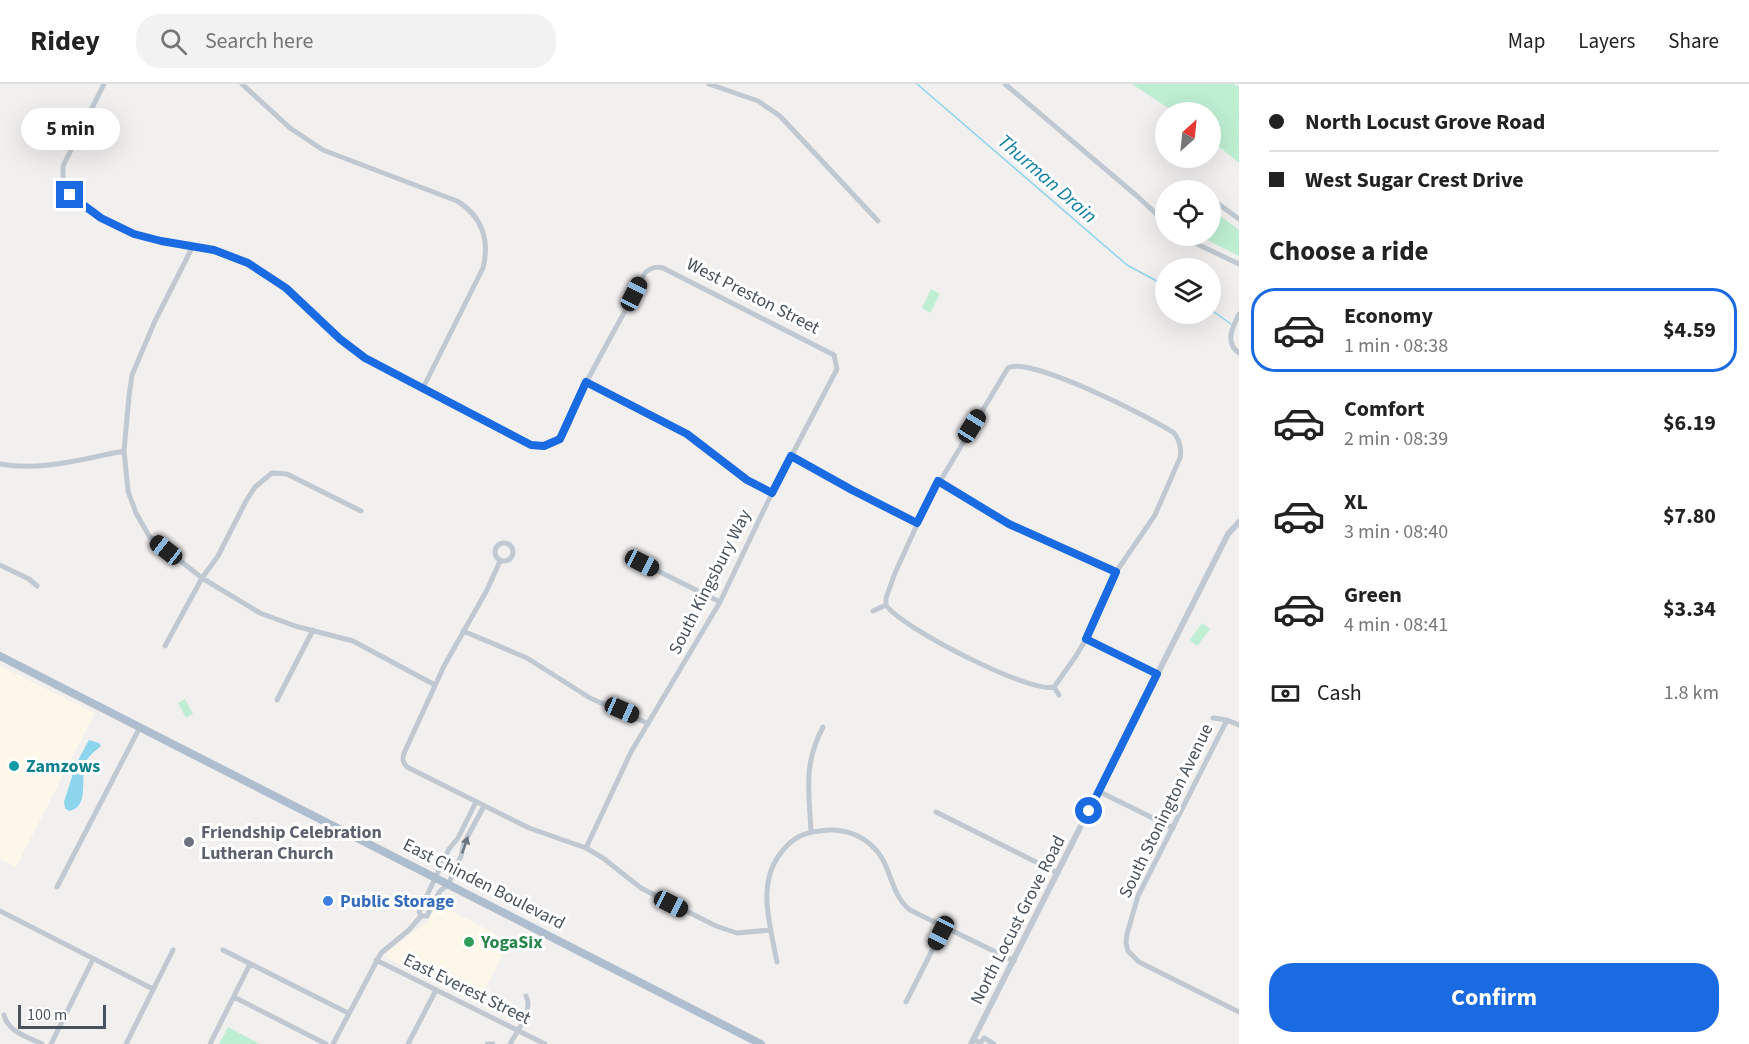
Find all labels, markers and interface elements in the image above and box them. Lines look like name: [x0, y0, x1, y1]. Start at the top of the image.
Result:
search box: [136, 14, 556, 68]
text: Ridey: [30, 21, 100, 61]
icon: search: [157, 25, 190, 58]
text: Search here: [205, 25, 313, 57]
text: Map: [1508, 26, 1545, 56]
text: Layers: [1578, 26, 1635, 56]
text: Share: [1668, 26, 1719, 56]
north arrow: [1155, 102, 1221, 168]
map controls: [1155, 102, 1221, 324]
text: North Locust Grove Road: [1305, 106, 1545, 138]
callout: 5 min: [20, 108, 119, 150]
text: 5 min: [46, 115, 95, 143]
water label: Thurman Drain: [991, 128, 1103, 230]
text: West Sugar Crest Drive: [1305, 164, 1524, 196]
button: locate: [1155, 180, 1221, 246]
route end: [56, 181, 83, 208]
text: Choose a ride: [1269, 232, 1429, 271]
street label: West Preston Street: [682, 252, 824, 340]
button: layers: [1155, 258, 1221, 324]
car: [618, 274, 650, 314]
text: Economy: [1344, 300, 1433, 332]
icon: car: [1272, 303, 1326, 357]
text: $4.59: [1663, 314, 1716, 346]
text: 1 min · 08:38: [1344, 332, 1448, 360]
text: Comfort: [1344, 393, 1425, 425]
icon: car: [1272, 396, 1326, 450]
car: [955, 406, 989, 446]
text: $6.19: [1663, 407, 1716, 439]
text: 2 min · 08:39: [1344, 425, 1448, 453]
text: XL: [1344, 486, 1368, 518]
icon: car: [1272, 489, 1326, 543]
text: $7.80: [1663, 500, 1716, 532]
street label: South Kingsbury Way: [663, 505, 758, 659]
text: 3 min · 08:40: [1344, 518, 1448, 546]
car: [146, 532, 186, 568]
car: [622, 547, 662, 579]
text: Green: [1344, 579, 1402, 611]
icon: car: [1272, 582, 1326, 636]
text: $3.34: [1663, 593, 1716, 625]
text: 4 min · 08:41: [1344, 611, 1448, 639]
icon: cash: [1269, 677, 1302, 710]
text: Cash: [1317, 677, 1362, 709]
text: 1.8 km: [1664, 679, 1719, 707]
car: [602, 694, 642, 726]
street label: South Stonington Avenue: [1113, 720, 1219, 902]
place label: Zamzows: [26, 754, 100, 779]
marker: Zamzows: [7, 759, 21, 773]
route start: [1075, 797, 1102, 824]
place label: Friendship Celebration Lutheran Church: [201, 820, 382, 866]
street label: North Locust Grove Road: [964, 831, 1072, 1009]
street label: East Chinden Boulevard: [399, 832, 569, 936]
marker: Friendship Celebration Lutheran Church: [182, 835, 196, 849]
one-way arrow: [461, 836, 471, 854]
car: [651, 888, 691, 920]
place label: Public Storage: [340, 889, 454, 914]
marker: Public Storage: [321, 894, 335, 908]
car: [925, 913, 957, 953]
place label: YogaSix: [480, 930, 542, 955]
marker: YogaSix: [462, 935, 476, 949]
street label: East Everest Street: [399, 947, 535, 1031]
button: Confirm: [1269, 963, 1719, 1032]
scale bar: [18, 1002, 106, 1030]
text: 100 m: [27, 1004, 67, 1026]

